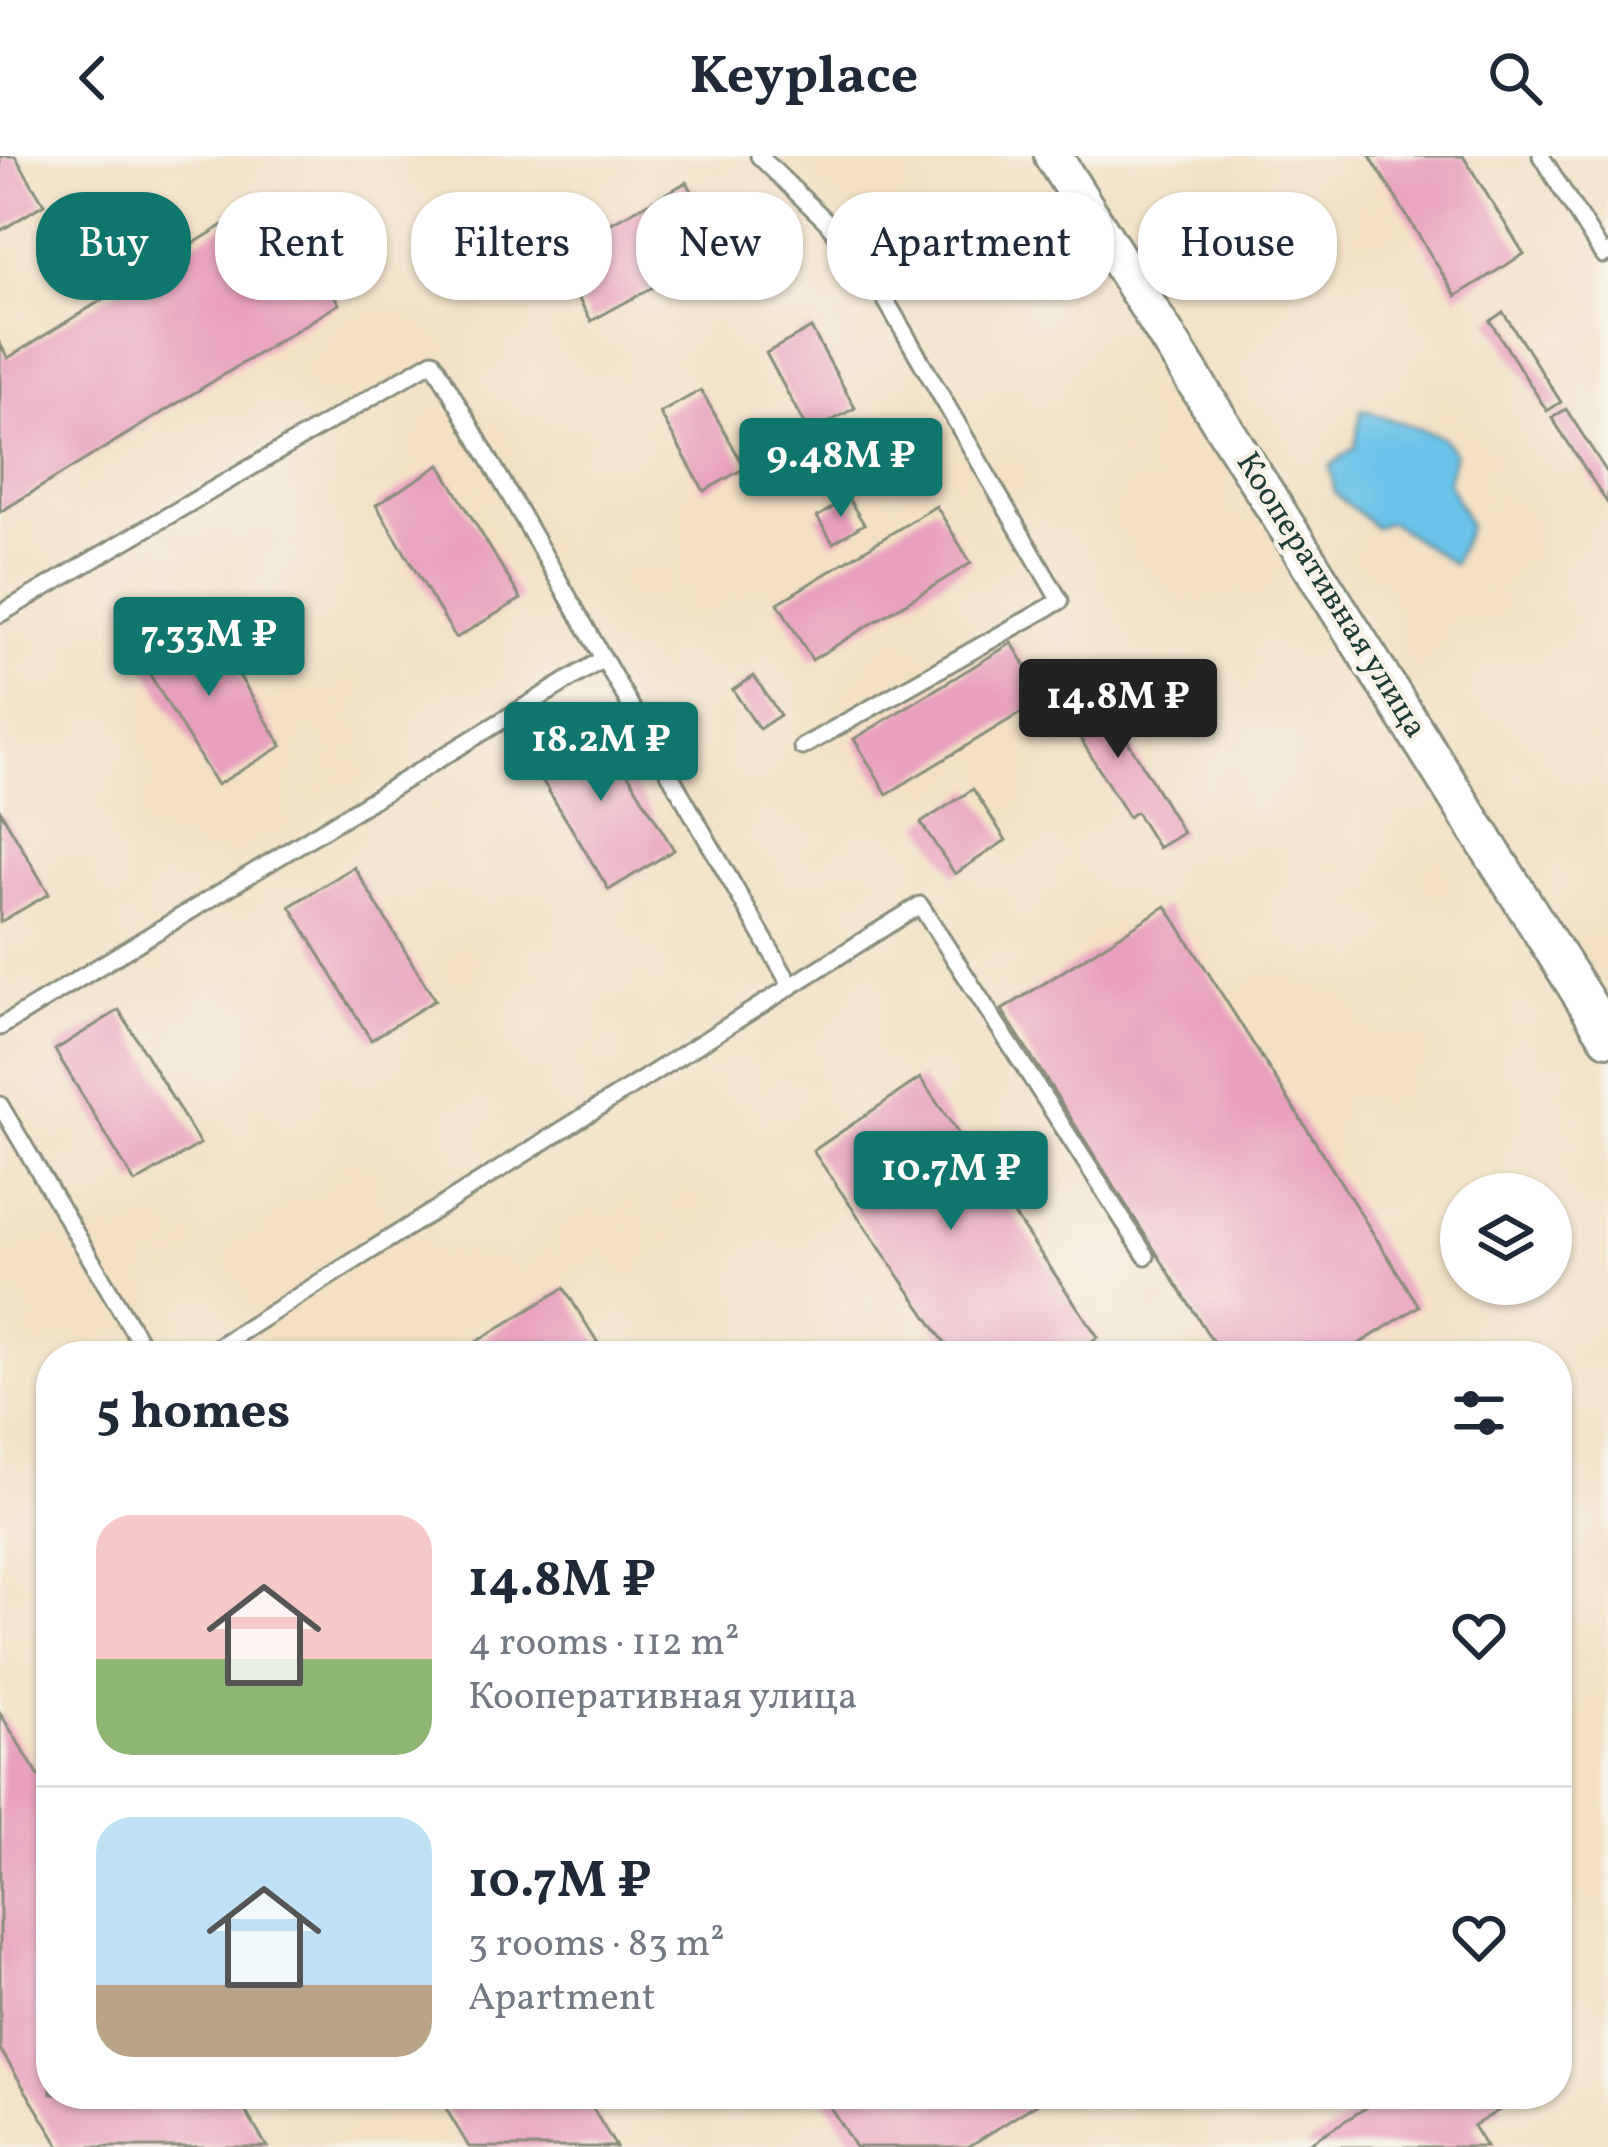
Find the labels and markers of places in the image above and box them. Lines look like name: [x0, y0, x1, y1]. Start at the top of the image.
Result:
pin: 9.48M ₽: [730, 418, 952, 520]
pin: 7.33M ₽: [98, 597, 320, 699]
pin: 14.8M ₽: [1007, 659, 1229, 761]
pin: 18.2M ₽: [490, 702, 712, 804]
pin: 10.7M ₽: [840, 1131, 1062, 1233]

